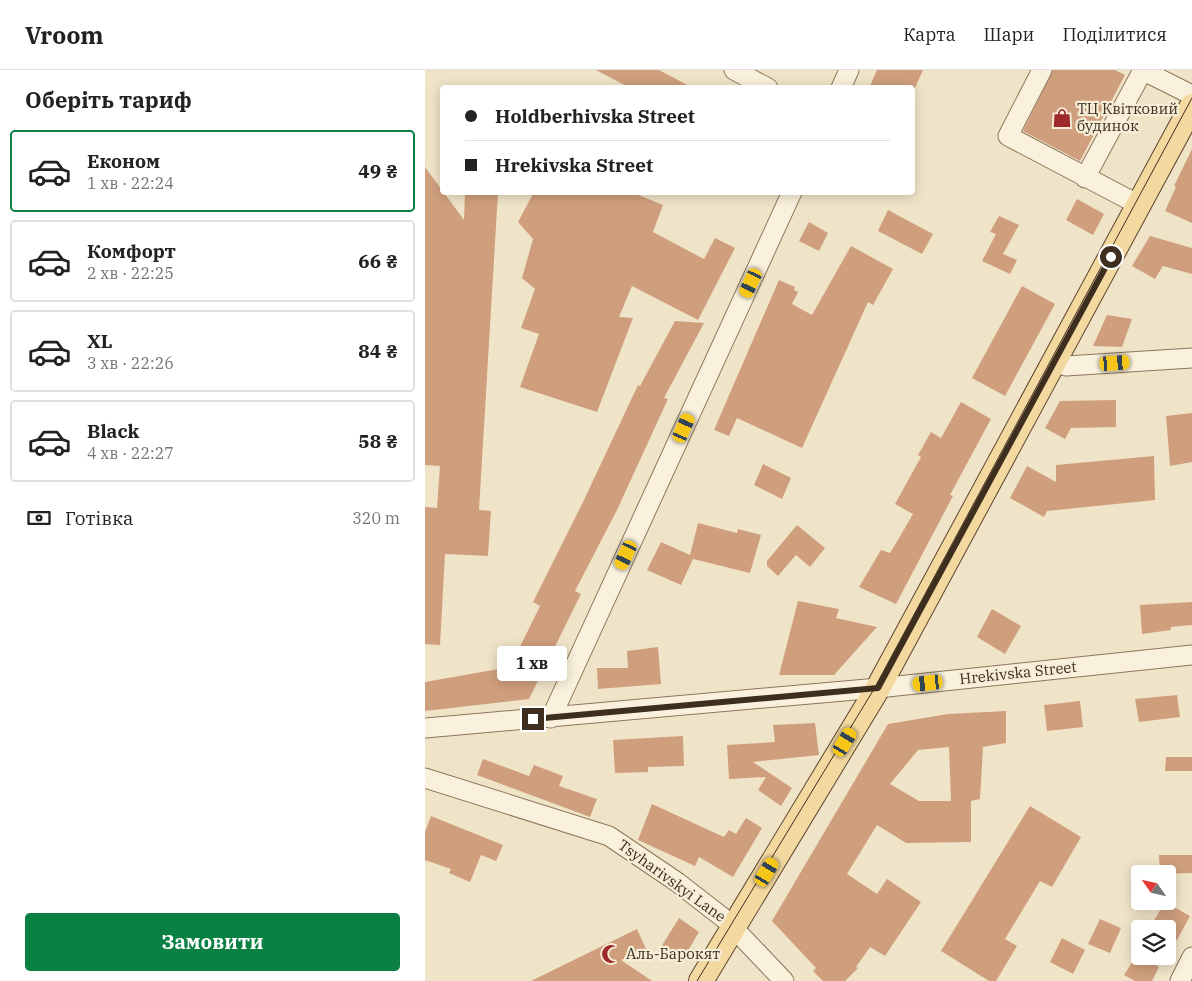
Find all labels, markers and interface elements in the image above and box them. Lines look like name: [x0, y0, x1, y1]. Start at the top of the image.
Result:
text: Vroom: [25, 19, 104, 51]
text: Карта: [903, 23, 956, 46]
text: Шари: [984, 23, 1034, 46]
text: Поділитися: [1062, 23, 1167, 46]
text: Оберіть тариф: [25, 85, 192, 114]
place label: ТЦ Квітковий будинок: [1077, 99, 1178, 135]
text: Holdberhivska Street: [495, 104, 695, 128]
shop icon: ТЦ Квітковий будинок: [1051, 107, 1073, 129]
icon: car: [27, 149, 72, 194]
text: Економ: [87, 149, 160, 173]
text: Hrekivska Street: [495, 153, 653, 177]
text: 49 ₴: [358, 159, 398, 183]
text: 1 хв · 22:24: [87, 173, 174, 193]
icon: car: [27, 239, 72, 284]
text: Комфорт: [87, 239, 176, 263]
route start: [1100, 246, 1122, 268]
text: 66 ₴: [358, 249, 398, 273]
text: 2 хв · 22:25: [87, 263, 174, 283]
car: [737, 266, 764, 300]
icon: car: [27, 329, 72, 374]
text: XL: [87, 329, 113, 353]
text: 84 ₴: [358, 339, 398, 363]
text: 3 хв · 22:26: [87, 353, 174, 373]
car: [1099, 354, 1130, 372]
car: [671, 411, 696, 445]
icon: car: [27, 419, 72, 464]
text: Black: [87, 419, 139, 443]
text: 58 ₴: [358, 429, 398, 453]
text: 4 хв · 22:27: [87, 443, 174, 463]
icon: cash: [25, 504, 53, 532]
text: Готівка: [65, 506, 133, 530]
text: 320 m: [352, 508, 400, 528]
car: [612, 538, 639, 572]
callout: 1 хв: [498, 646, 568, 682]
text: 1 хв: [516, 653, 548, 673]
street label: Hrekivska Street: [958, 657, 1078, 688]
car: [912, 674, 943, 692]
route end: [522, 708, 544, 730]
car: [830, 725, 859, 759]
street label: Tsyharivskyi Lane: [615, 835, 730, 926]
car: [752, 855, 781, 889]
north arrow: [1131, 865, 1176, 910]
map controls: [1131, 865, 1176, 965]
button: Замовити: [25, 913, 400, 971]
button: layers: [1131, 920, 1176, 965]
mosque icon: Аль-Барокят: [600, 943, 622, 965]
place label: Аль-Барокят: [626, 944, 720, 963]

